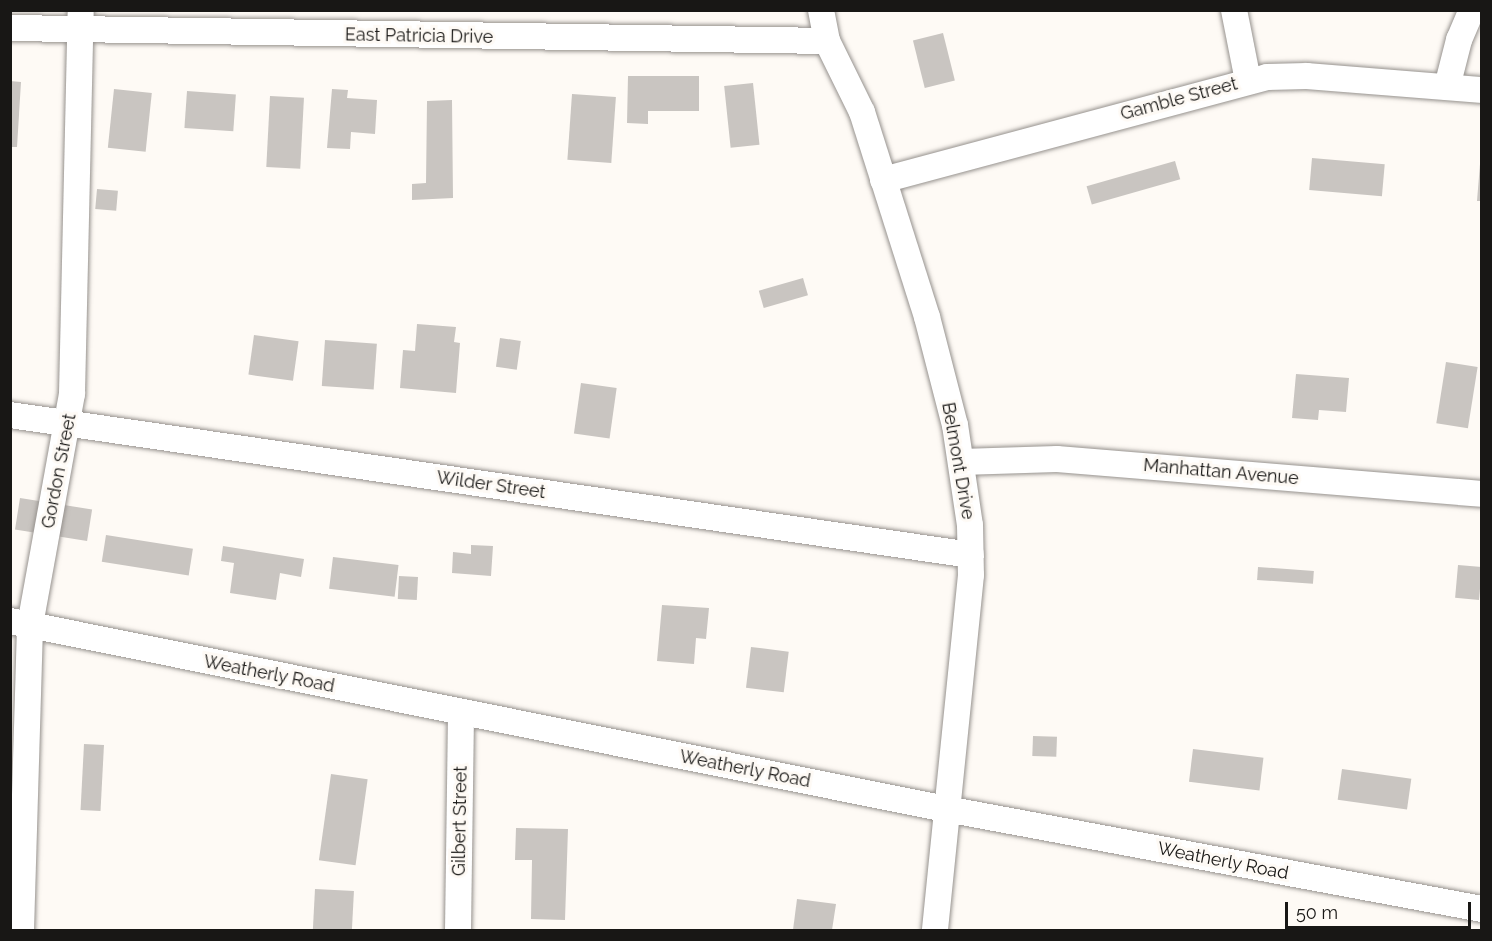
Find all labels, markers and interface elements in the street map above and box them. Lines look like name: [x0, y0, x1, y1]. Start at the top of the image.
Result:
street label: East Patricia Drive: [345, 24, 493, 48]
street label: Gamble Street: [1118, 73, 1240, 125]
street label: Belmont Drive: [937, 401, 979, 521]
street label: Gordon Street: [37, 412, 81, 530]
street label: Manhattan Avenue: [1142, 454, 1300, 490]
street label: Wilder Street: [435, 467, 547, 503]
street label: Weatherly Road: [201, 651, 337, 697]
street label: Weatherly Road: [677, 746, 813, 792]
street label: Gilbert Street: [448, 766, 472, 876]
street label: Weatherly Road: [1155, 838, 1291, 884]
scale bar: [1288, 890, 1474, 928]
text: 50 m: [1296, 902, 1338, 923]

